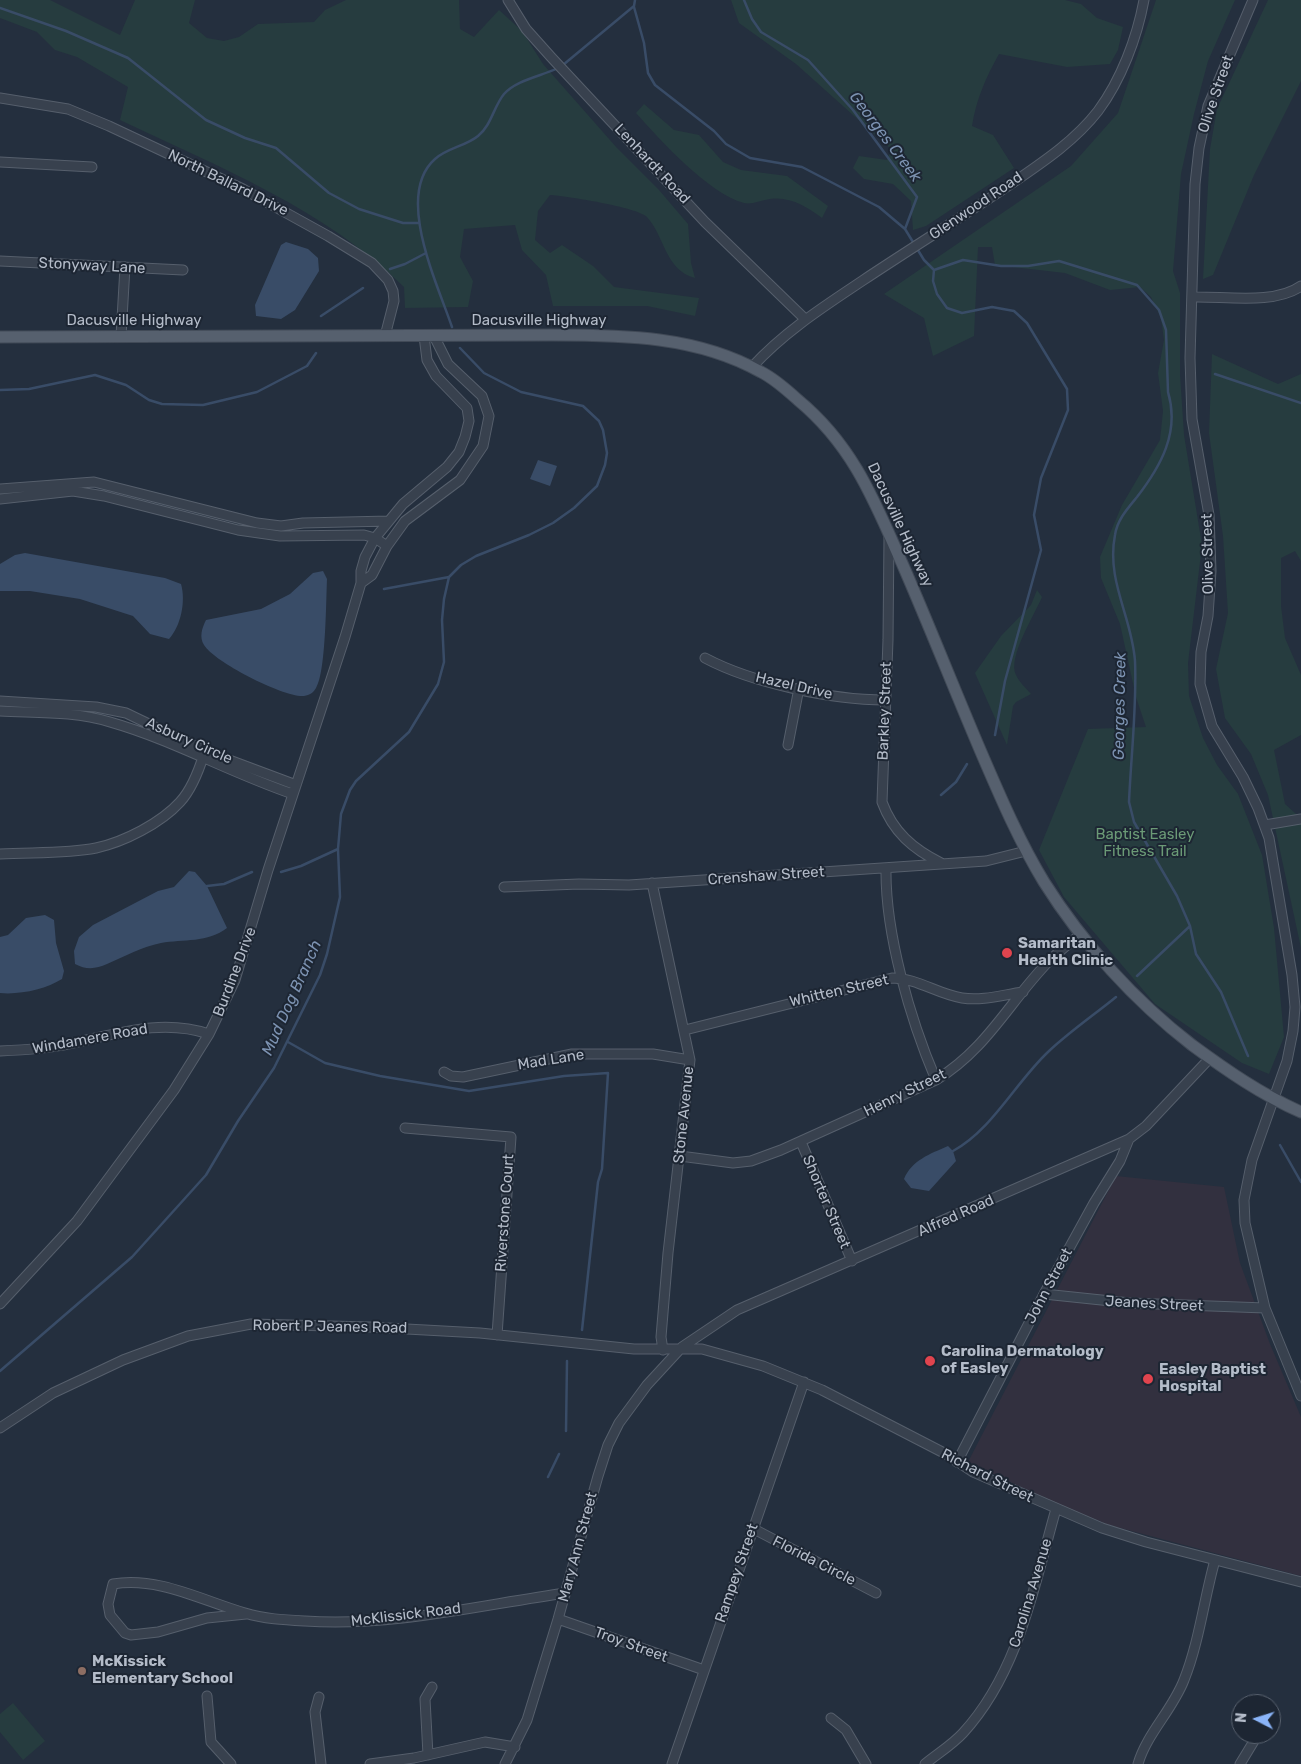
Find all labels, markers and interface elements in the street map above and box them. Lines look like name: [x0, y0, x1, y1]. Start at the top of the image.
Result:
street label: Olive Street: [1194, 53, 1238, 135]
water label: Georges Creek: [845, 88, 925, 186]
street label: Lenhardt Road: [610, 120, 694, 208]
street label: North Ballard Drive: [165, 146, 291, 220]
street label: Glenwood Road: [926, 168, 1026, 244]
street label: Stonyway Lane: [38, 254, 146, 278]
street label: Dacusville Highway: [66, 312, 202, 330]
street label: Dacusville Highway: [471, 312, 607, 330]
street label: Dacusville Highway: [863, 460, 937, 590]
street label: Olive Street: [1198, 513, 1218, 595]
water label: Georges Creek: [1109, 652, 1131, 760]
street label: Barkley Street: [874, 661, 896, 761]
street label: Hazel Drive: [754, 668, 834, 704]
street label: Asbury Circle: [143, 714, 235, 768]
park label: Baptist Easley Fitness Trail: [1096, 826, 1194, 861]
street label: Crenshaw Street: [707, 863, 825, 889]
street label: Burdine Drive: [210, 925, 260, 1019]
place label: Samaritan Health Clinic: [1018, 935, 1113, 970]
water label: Mud Dog Branch: [258, 937, 326, 1059]
marker: Samaritan Health Clinic: [1000, 946, 1014, 960]
street label: Whitten Street: [788, 971, 890, 1011]
street label: Windamere Road: [31, 1020, 149, 1058]
street label: Mad Lane: [517, 1046, 585, 1074]
street label: Henry Street: [861, 1065, 949, 1121]
street label: Stone Avenue: [670, 1066, 698, 1164]
street label: Riverstone Court: [492, 1153, 518, 1273]
street label: Shorter Street: [798, 1153, 854, 1251]
street label: Alfred Road: [915, 1191, 997, 1241]
street label: John Street: [1021, 1245, 1077, 1327]
street label: Jeanes Street: [1104, 1292, 1204, 1316]
street label: Robert P Jeanes Road: [252, 1317, 408, 1337]
place label: Carolina Dermatology of Easley: [941, 1343, 1104, 1378]
marker: Carolina Dermatology of Easley: [923, 1354, 937, 1368]
place label: Easley Baptist Hospital: [1159, 1361, 1266, 1396]
marker: Easley Baptist Hospital: [1141, 1372, 1155, 1386]
street label: Richard Street: [938, 1445, 1036, 1507]
street label: Mary Ann Street: [555, 1490, 601, 1604]
street label: Rampey Street: [712, 1521, 762, 1625]
street label: Florida Circle: [769, 1532, 859, 1590]
street label: Carolina Avenue: [1006, 1536, 1056, 1650]
street label: McKlissick Road: [350, 1599, 462, 1631]
street label: Troy Street: [592, 1623, 670, 1667]
place label: McKissick Elementary School: [92, 1653, 233, 1688]
marker: McKissick Elementary School: [76, 1665, 88, 1677]
north arrow: [1231, 1694, 1281, 1744]
text: N: [1233, 1712, 1250, 1724]

